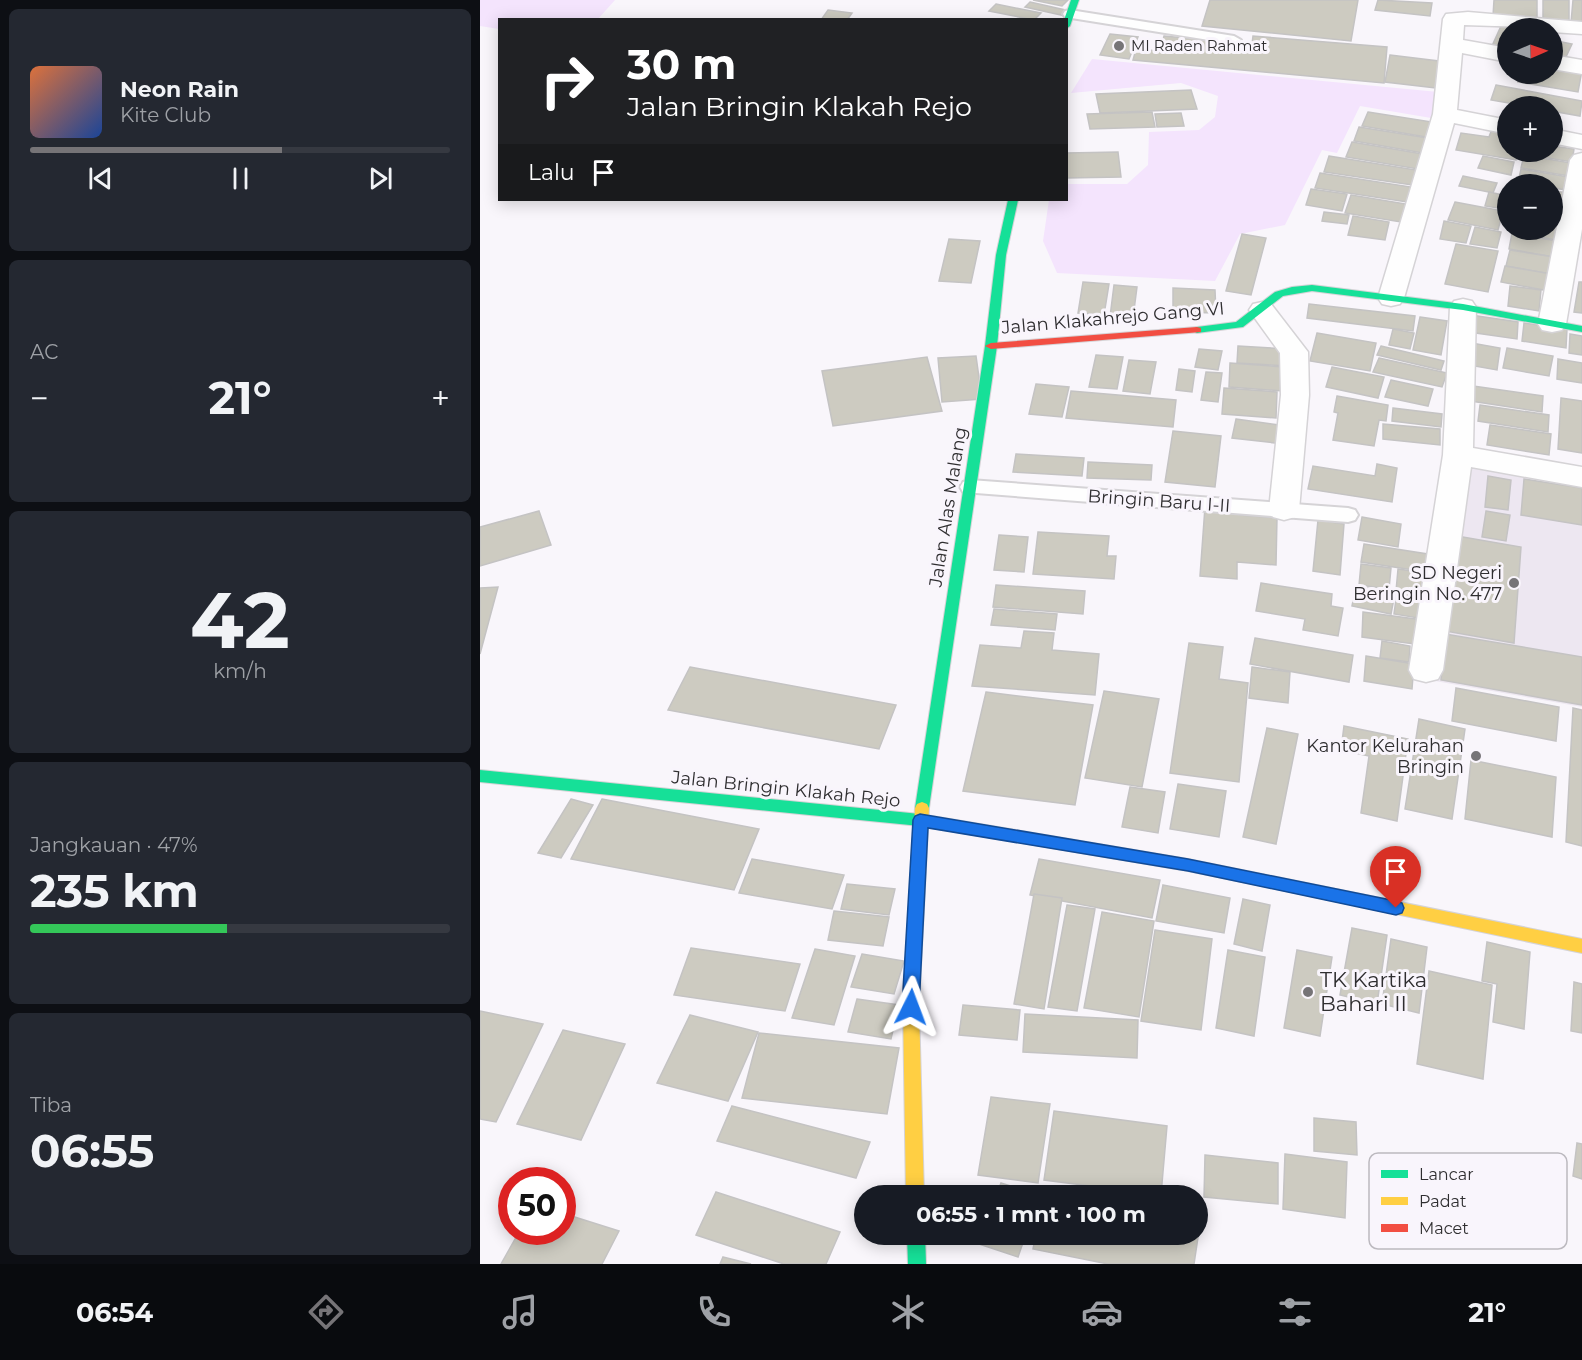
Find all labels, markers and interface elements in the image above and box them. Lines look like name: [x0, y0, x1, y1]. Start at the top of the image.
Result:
north arrow: [1497, 18, 1563, 84]
map controls: [1497, 18, 1563, 240]
place label: MI Raden Rahmat: [1131, 36, 1267, 55]
text: 30 m: [627, 38, 736, 90]
marker: MI Raden Rahmat: [1112, 39, 1126, 53]
icon: right: [528, 42, 606, 120]
text: Neon Rain: [120, 76, 239, 103]
text: Jalan Bringin Klakah Rejo: [627, 90, 972, 123]
button: +: [1497, 96, 1563, 162]
text: Kite Club: [120, 103, 211, 127]
icon: arrive: [587, 156, 620, 189]
text: Lalu: [528, 159, 575, 186]
icon: previous: [84, 162, 117, 195]
icon: pause: [224, 162, 257, 195]
icon: next: [364, 162, 397, 195]
button: −: [1497, 174, 1563, 240]
street label: Jalan Klakahrejo Gang VI: [1000, 297, 1225, 339]
text: AC: [30, 340, 58, 364]
text: 21°: [208, 370, 272, 425]
text: −: [30, 378, 49, 418]
text: +: [431, 378, 450, 418]
street label: Jalan Alas Malang: [924, 425, 972, 590]
street label: Bringin Baru I-II: [1087, 485, 1231, 517]
place label: SD Negeri Beringin No. 477: [1353, 562, 1502, 605]
text: 42: [190, 572, 290, 668]
marker: SD Negeri Beringin No. 477: [1507, 576, 1521, 590]
text: km/h: [213, 659, 267, 683]
place label: Kantor Kelurahan Bringin: [1306, 735, 1464, 778]
marker: Kantor Kelurahan Bringin: [1469, 749, 1483, 763]
street label: Jalan Bringin Klakah Rejo: [669, 766, 902, 812]
text: Jangkauan · 47%: [30, 833, 197, 857]
pin: [1370, 846, 1421, 908]
icon: arrive: [1379, 855, 1412, 888]
text: 235 km: [30, 863, 199, 918]
place label: TK Kartika Bahari II: [1320, 967, 1427, 1016]
position arrow: [879, 975, 943, 1039]
marker: TK Kartika Bahari II: [1301, 985, 1315, 999]
text: Tiba: [30, 1093, 72, 1117]
text: 06:55: [30, 1123, 154, 1178]
legend: [1369, 1153, 1567, 1249]
text: Lancar: [1419, 1165, 1474, 1184]
speed limit sign: 50: [498, 1167, 576, 1245]
text: Padat: [1419, 1192, 1467, 1211]
text: 06:55 · 1 mnt · 100 m: [916, 1201, 1146, 1228]
text: Macet: [1419, 1219, 1469, 1238]
icon: directions: [305, 1291, 347, 1333]
icon: music: [499, 1291, 541, 1333]
icon: phone: [693, 1291, 735, 1333]
icon: climate: [887, 1291, 929, 1333]
icon: car: [1081, 1291, 1123, 1333]
icon: filters: [1274, 1291, 1316, 1333]
text: 06:54: [76, 1296, 153, 1329]
text: 21°: [1468, 1296, 1506, 1329]

